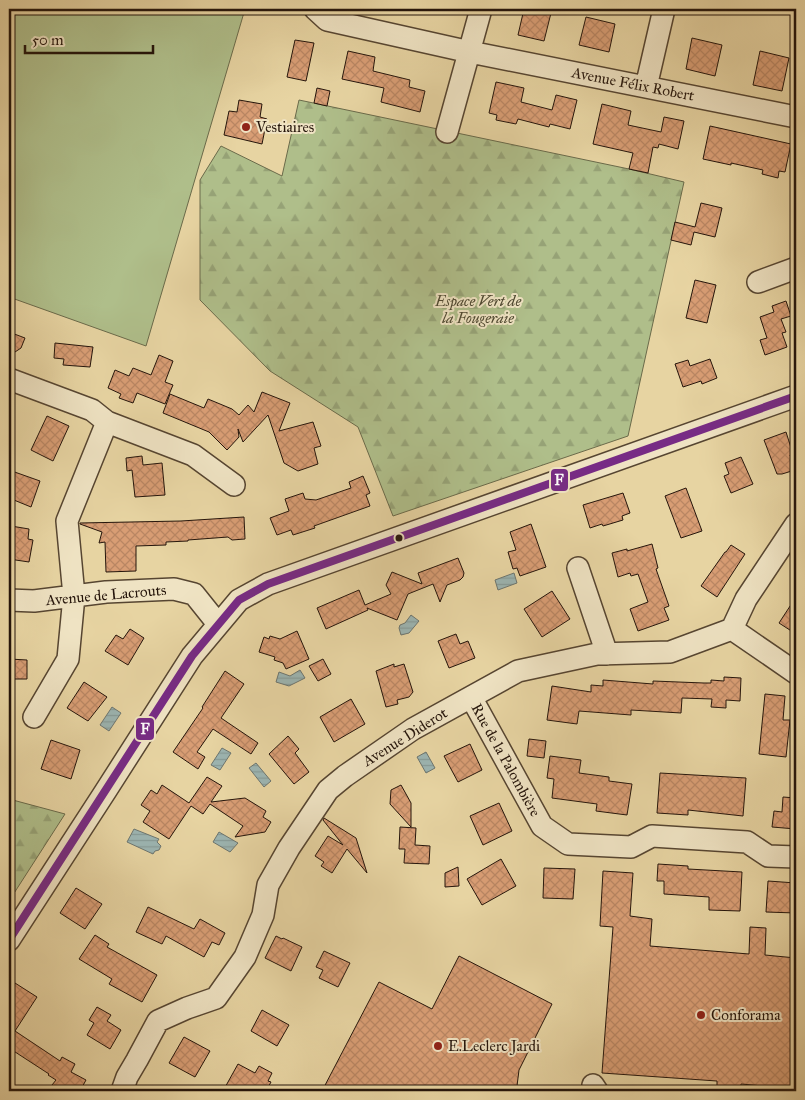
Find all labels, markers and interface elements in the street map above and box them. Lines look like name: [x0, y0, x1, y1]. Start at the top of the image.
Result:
scale bar: [25, 22, 152, 54]
text: 50 m: [32, 31, 64, 49]
street label: Avenue Félix Robert: [569, 63, 697, 105]
place label: Vestiaires: [255, 118, 314, 136]
marker: Vestiaires: [240, 121, 252, 133]
park label: Espace Vert de la Fougeraie: [434, 292, 521, 327]
line badge: F: [550, 468, 569, 492]
text: F: [554, 472, 564, 489]
unlabelled marker: [394, 533, 404, 543]
street label: Avenue de Lacrouts: [44, 581, 167, 609]
street label: Rue de la Palombière: [467, 700, 545, 820]
street label: Avenue Diderot: [358, 703, 451, 771]
line badge: F: [135, 717, 155, 741]
text: F: [140, 721, 150, 738]
place label: Conforama: [711, 1006, 781, 1024]
marker: Conforama: [695, 1009, 707, 1021]
place label: E.Leclerc Jardi: [448, 1037, 540, 1056]
marker: E.Leclerc Jardi: [432, 1040, 444, 1052]

